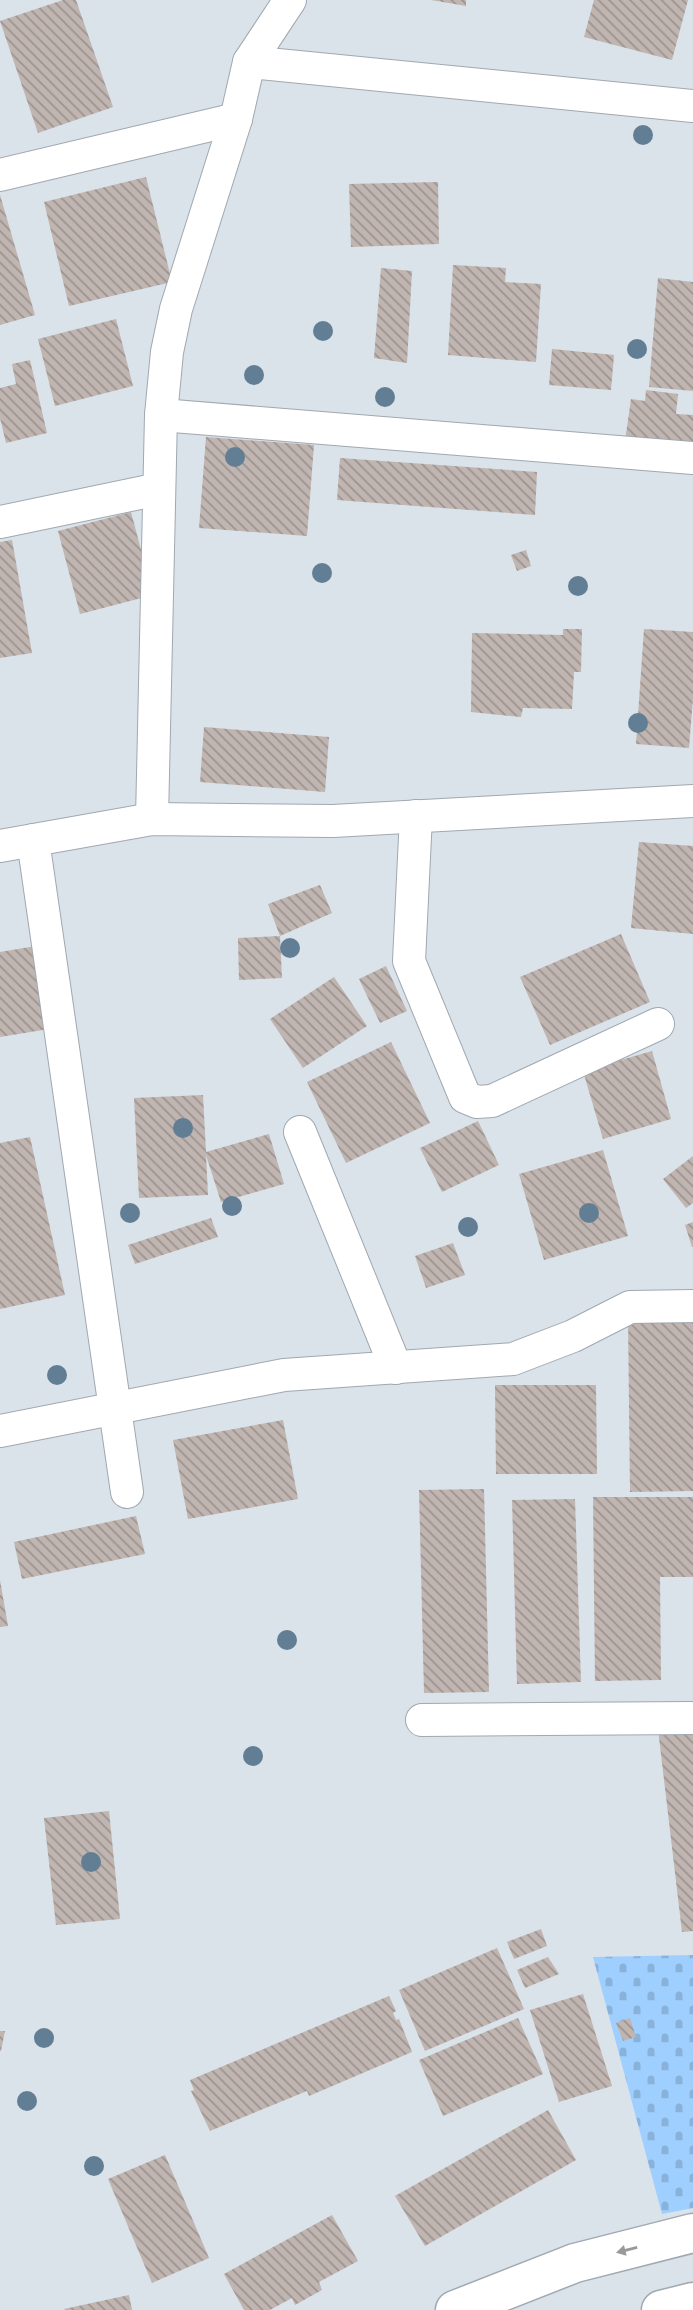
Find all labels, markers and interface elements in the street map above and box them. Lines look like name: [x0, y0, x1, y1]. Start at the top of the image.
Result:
one-way arrow: [616, 2245, 638, 2256]

